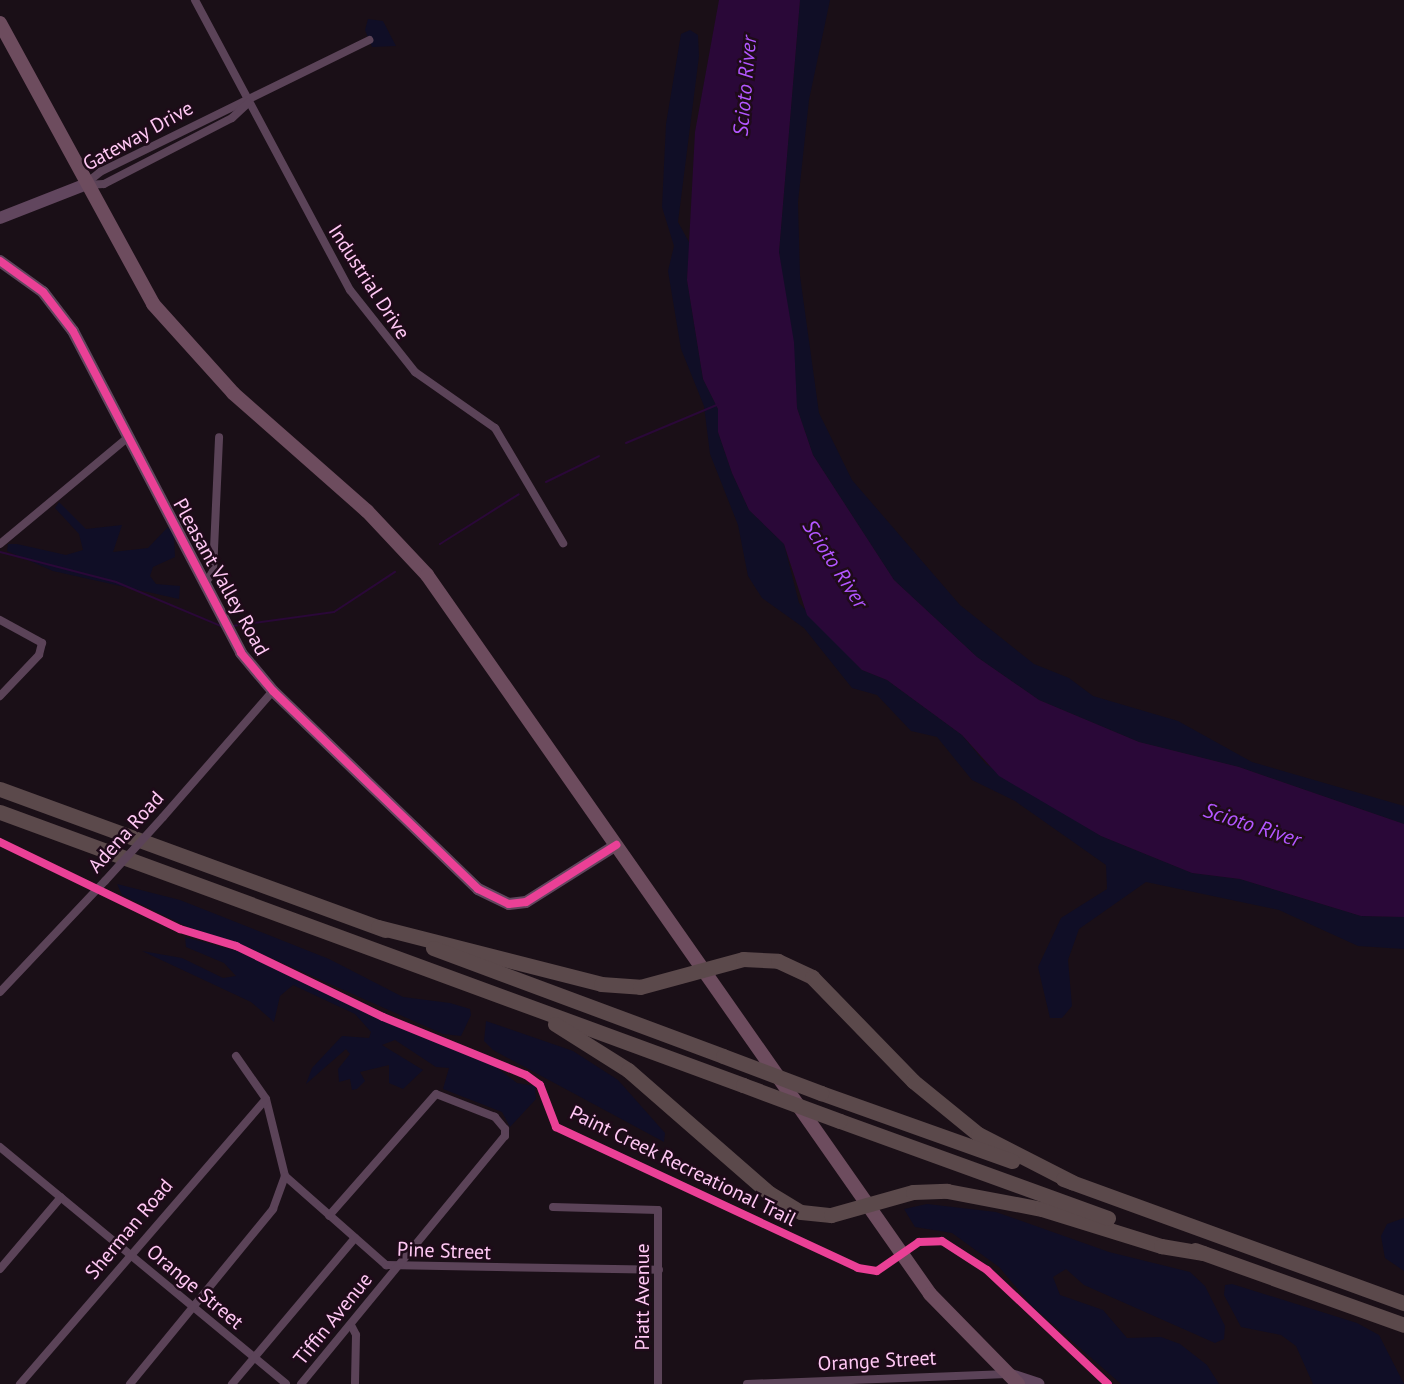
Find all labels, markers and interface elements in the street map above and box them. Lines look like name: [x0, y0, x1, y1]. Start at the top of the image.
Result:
water label: Scioto River: [728, 35, 762, 137]
street label: Gateway Drive: [78, 96, 198, 176]
street label: Industrial Drive: [323, 220, 415, 344]
street label: Pleasant Valley Road: [168, 494, 274, 660]
water label: Scioto River: [797, 515, 873, 613]
street label: Adena Road: [83, 786, 169, 878]
water label: Scioto River: [1200, 797, 1304, 853]
street label: Paint Creek Recreational Trail: [565, 1100, 801, 1232]
street label: Sherman Road: [80, 1174, 178, 1284]
street label: Pine Street: [397, 1237, 491, 1265]
street label: Orange Street: [142, 1240, 248, 1334]
street label: Piatt Avenue: [630, 1243, 654, 1351]
street label: Tiffin Avenue: [288, 1268, 378, 1370]
street label: Orange Street: [817, 1346, 937, 1376]

